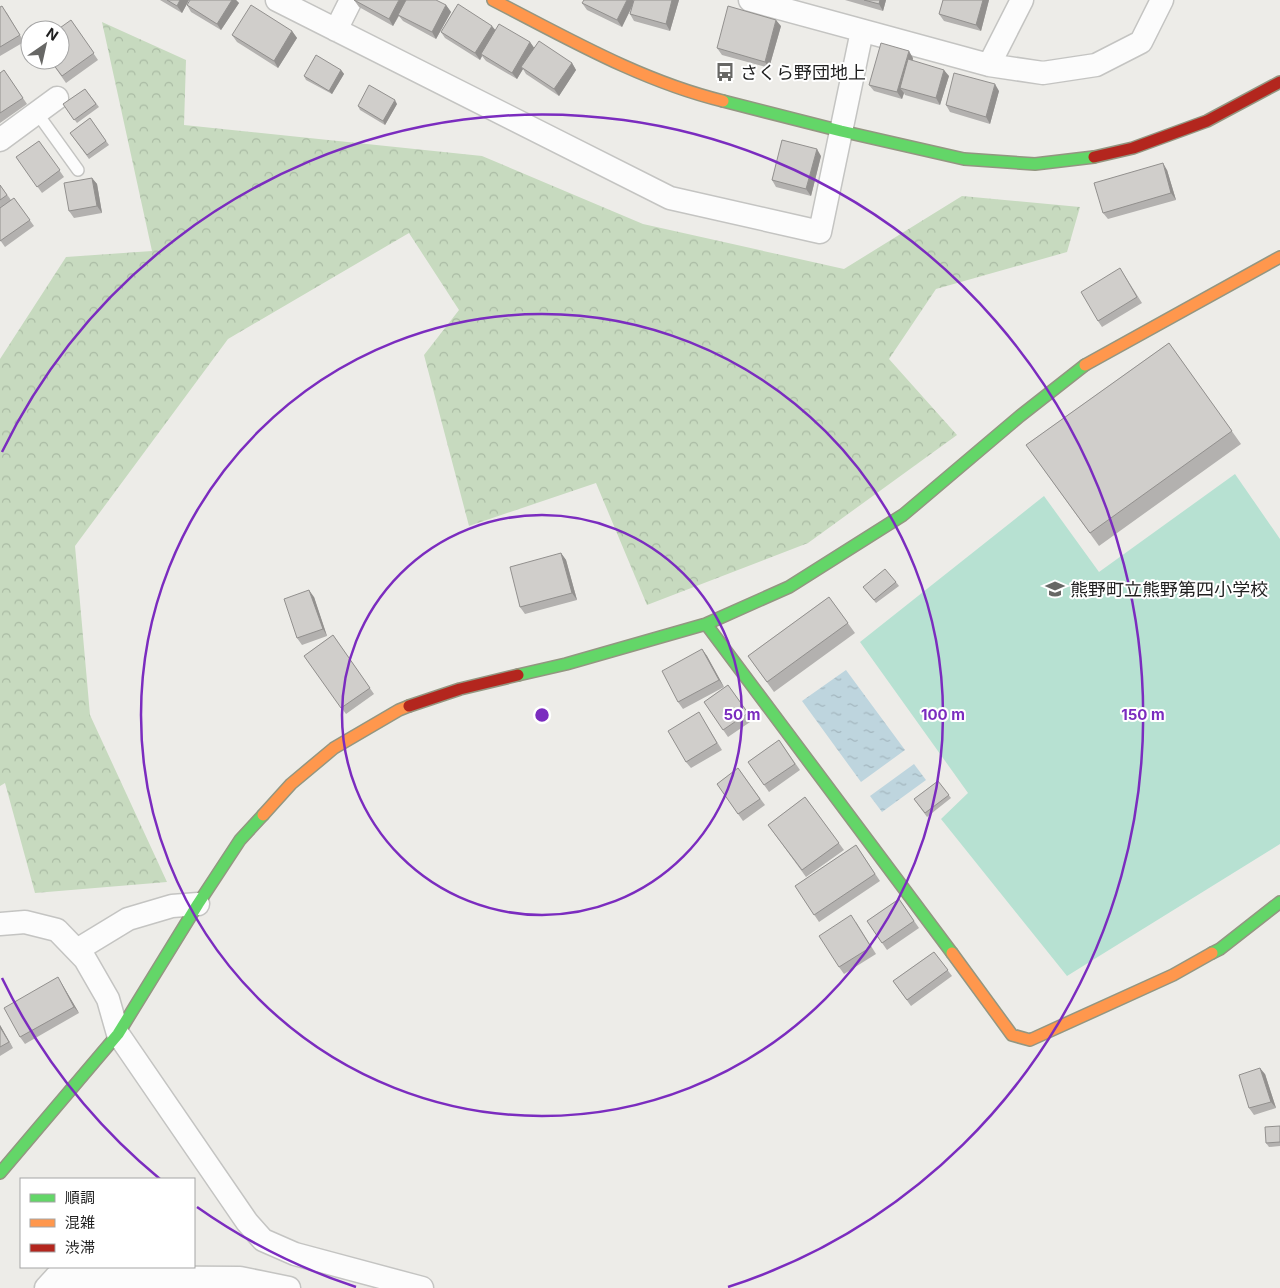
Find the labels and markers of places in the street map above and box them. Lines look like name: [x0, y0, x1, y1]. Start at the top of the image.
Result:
bus stop icon: さくら野団地上: [714, 61, 736, 83]
place label: さくら野団地上: [740, 62, 866, 83]
school or university icon: 熊野町立熊野第四小学校: [1044, 578, 1066, 600]
place label: 熊野町立熊野第四小学校: [1070, 579, 1268, 600]
centre of rings: [533, 706, 551, 724]

